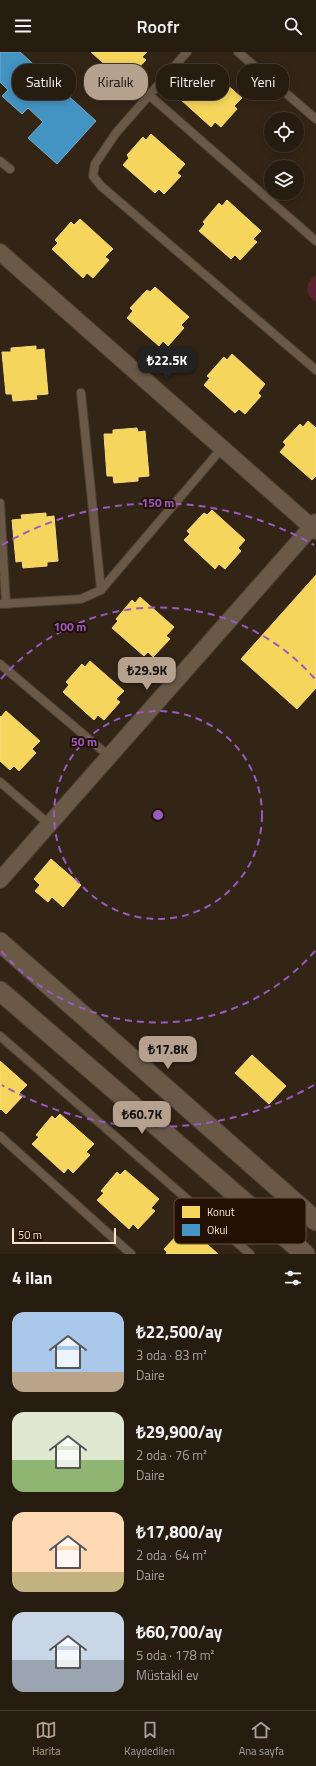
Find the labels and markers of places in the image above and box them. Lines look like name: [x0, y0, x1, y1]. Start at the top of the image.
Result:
pin: ₺22.5K: [134, 347, 200, 381]
pin: ₺29.9K: [114, 657, 180, 691]
centre of rings: [151, 808, 165, 822]
pin: ₺17.8K: [135, 1036, 201, 1070]
pin: ₺60.7K: [109, 1101, 175, 1135]

